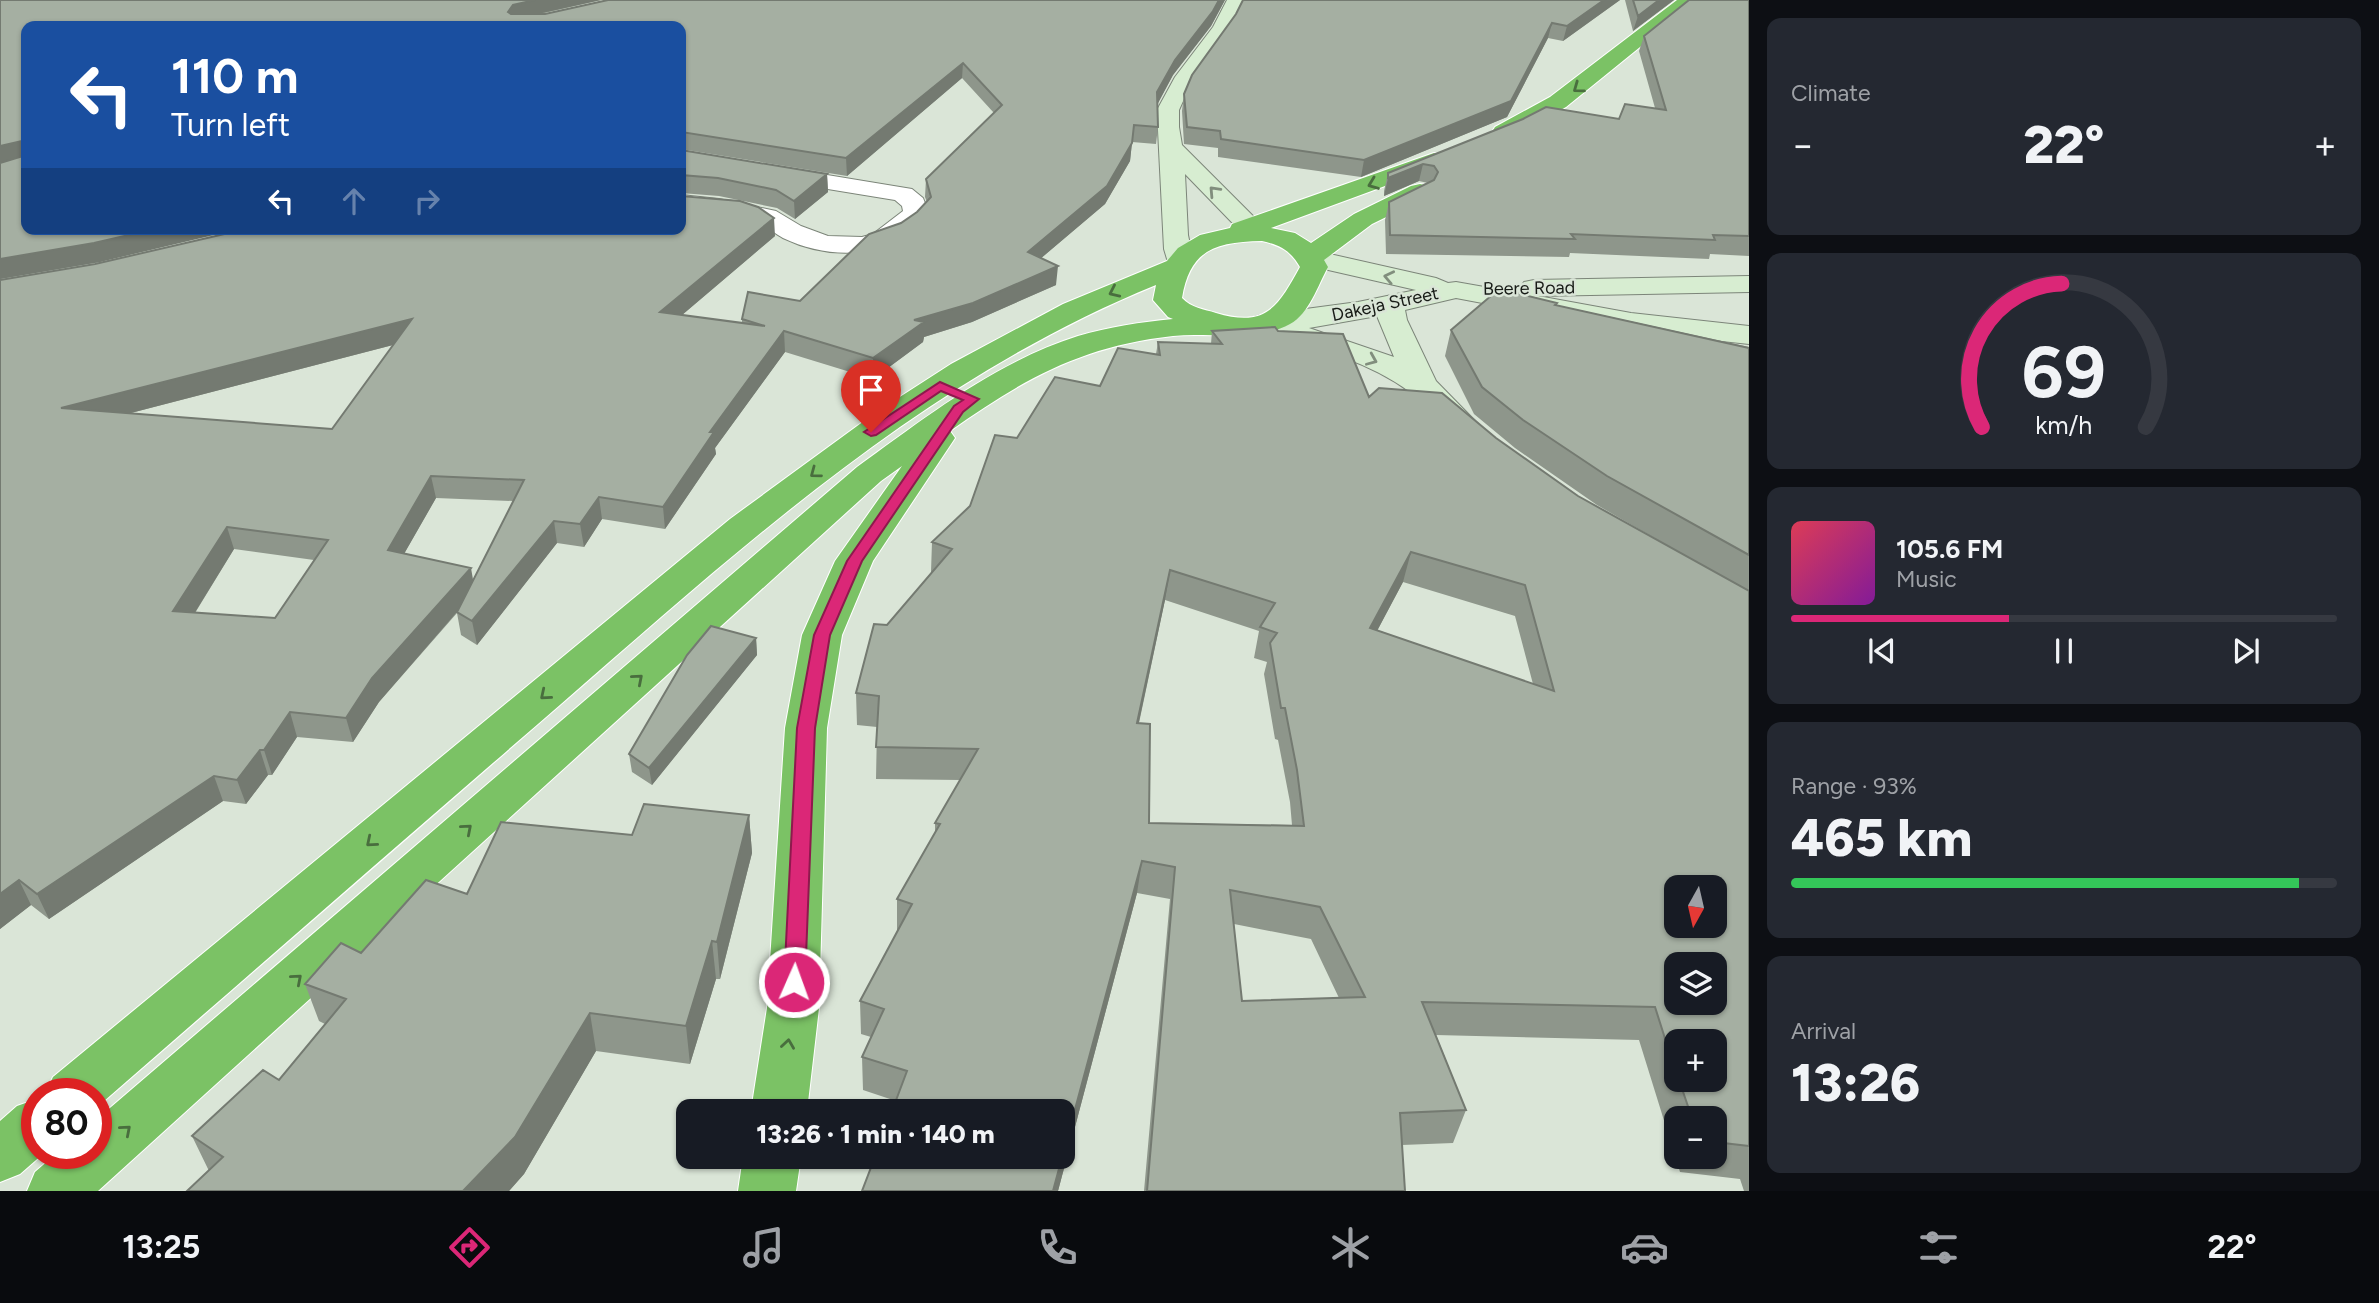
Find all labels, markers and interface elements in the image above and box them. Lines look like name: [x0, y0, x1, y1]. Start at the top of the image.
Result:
text: 110 m: [171, 46, 299, 105]
icon: left: [56, 49, 147, 140]
text: Climate: [1791, 79, 1870, 107]
one-way arrow: [1573, 80, 1586, 92]
text: Turn left: [171, 106, 290, 144]
text: 22°: [2023, 114, 2105, 176]
text: −: [1791, 122, 1815, 168]
text: +: [2313, 122, 2337, 168]
one-way arrow: [1367, 176, 1379, 190]
icon: left: [262, 182, 300, 220]
icon: ahead: [335, 182, 373, 220]
icon: right: [408, 182, 446, 220]
one-way arrow: [1209, 186, 1222, 199]
one-way arrow: [1383, 270, 1395, 285]
street label: Beere Road: [1483, 276, 1575, 300]
street label: Dakeja Street: [1330, 282, 1441, 326]
one-way arrow: [1109, 284, 1121, 298]
text: 69: [2022, 328, 2106, 415]
one-way arrow: [1366, 352, 1378, 366]
pin: [841, 360, 901, 432]
icon: arrive: [852, 371, 890, 409]
text: km/h: [2035, 410, 2093, 440]
one-way arrow: [810, 464, 822, 477]
text: 105.6 FM: [1896, 533, 2003, 565]
text: Music: [1896, 565, 1957, 593]
icon: previous: [1863, 632, 1901, 670]
icon: pause: [2045, 632, 2083, 670]
icon: next: [2227, 632, 2265, 670]
one-way arrow: [630, 674, 643, 687]
one-way arrow: [540, 687, 553, 699]
text: Range · 93%: [1791, 772, 1917, 800]
text: 465 km: [1791, 807, 1972, 869]
one-way arrow: [459, 825, 472, 837]
one-way arrow: [366, 834, 379, 846]
north arrow: [1664, 875, 1727, 938]
map controls: [1664, 875, 1727, 1169]
position arrow: [757, 945, 831, 1019]
button: layers: [1664, 952, 1727, 1015]
one-way arrow: [289, 975, 302, 987]
text: Arrival: [1791, 1017, 1856, 1045]
button: +: [1664, 1029, 1727, 1092]
one-way arrow: [780, 1038, 795, 1050]
text: 13:26: [1791, 1052, 1920, 1114]
speed limit sign: 80: [21, 1078, 112, 1169]
button: −: [1664, 1106, 1727, 1169]
text: 13:26 · 1 min · 140 m: [756, 1118, 995, 1150]
one-way arrow: [118, 1126, 131, 1138]
icon: directions: [445, 1223, 494, 1272]
icon: music: [739, 1223, 788, 1272]
icon: phone: [1033, 1223, 1082, 1272]
icon: climate: [1326, 1223, 1375, 1272]
icon: car: [1620, 1223, 1669, 1272]
icon: filters: [1914, 1223, 1963, 1272]
text: 13:25: [122, 1228, 200, 1266]
text: 22°: [2207, 1228, 2257, 1266]

